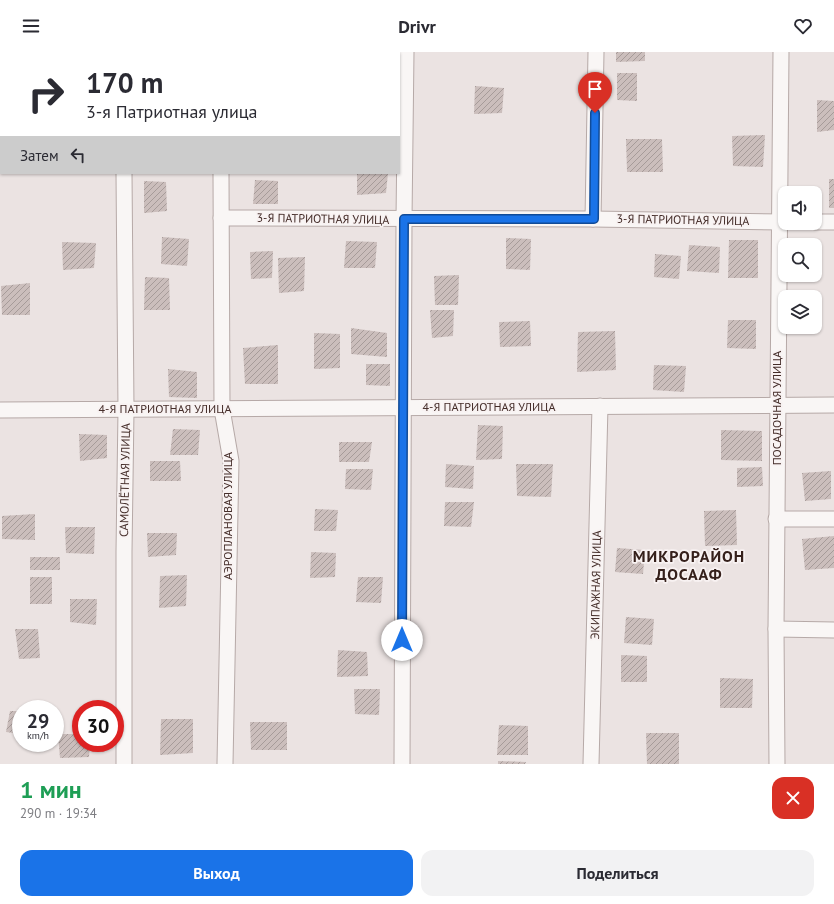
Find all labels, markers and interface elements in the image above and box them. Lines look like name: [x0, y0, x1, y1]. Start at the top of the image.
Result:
icon: menu: [20, 15, 42, 37]
text: Drivr: [398, 15, 436, 38]
icon: heart: [792, 15, 814, 37]
text: 170 m: [86, 64, 163, 101]
icon: right: [20, 68, 72, 120]
pin: [578, 72, 612, 113]
icon: arrive: [584, 78, 606, 100]
text: 3-я Патриотная улица: [86, 100, 258, 123]
icon: left: [67, 144, 89, 166]
text: Затем: [20, 146, 59, 165]
map controls: [778, 186, 822, 334]
button: sound: [778, 186, 822, 230]
street label: 3-Я ПАТРИОТНАЯ УЛИЦА: [256, 210, 390, 227]
street label: 3-Я ПАТРИОТНАЯ УЛИЦА: [616, 211, 750, 228]
button: search: [778, 238, 822, 282]
button: layers: [778, 290, 822, 334]
street label: ПОСАДОЧНАЯ УЛИЦА: [769, 351, 784, 465]
street label: 4-Я ПАТРИОТНАЯ УЛИЦА: [423, 399, 555, 414]
street label: 4-Я ПАТРИОТНАЯ УЛИЦА: [99, 401, 231, 416]
street label: САМОЛЁТНАЯ УЛИЦА: [116, 423, 133, 537]
street label: АЭРОПЛАНОВАЯ УЛИЦА: [220, 452, 235, 580]
street label: ЭКИПАЖНАЯ УЛИЦА: [587, 530, 604, 640]
district label: МИКРОРАЙОН ДОСААФ: [633, 546, 745, 584]
position arrow: [381, 619, 423, 661]
speed limit sign: 30: [72, 700, 124, 752]
text: 29: [27, 708, 49, 734]
text: km/h: [27, 729, 49, 742]
text: 1 мин: [20, 774, 82, 805]
button: close: [772, 777, 814, 819]
text: 290 m · 19:34: [20, 805, 97, 822]
button: Выход: [20, 850, 413, 896]
button: Поделиться: [421, 850, 814, 896]

